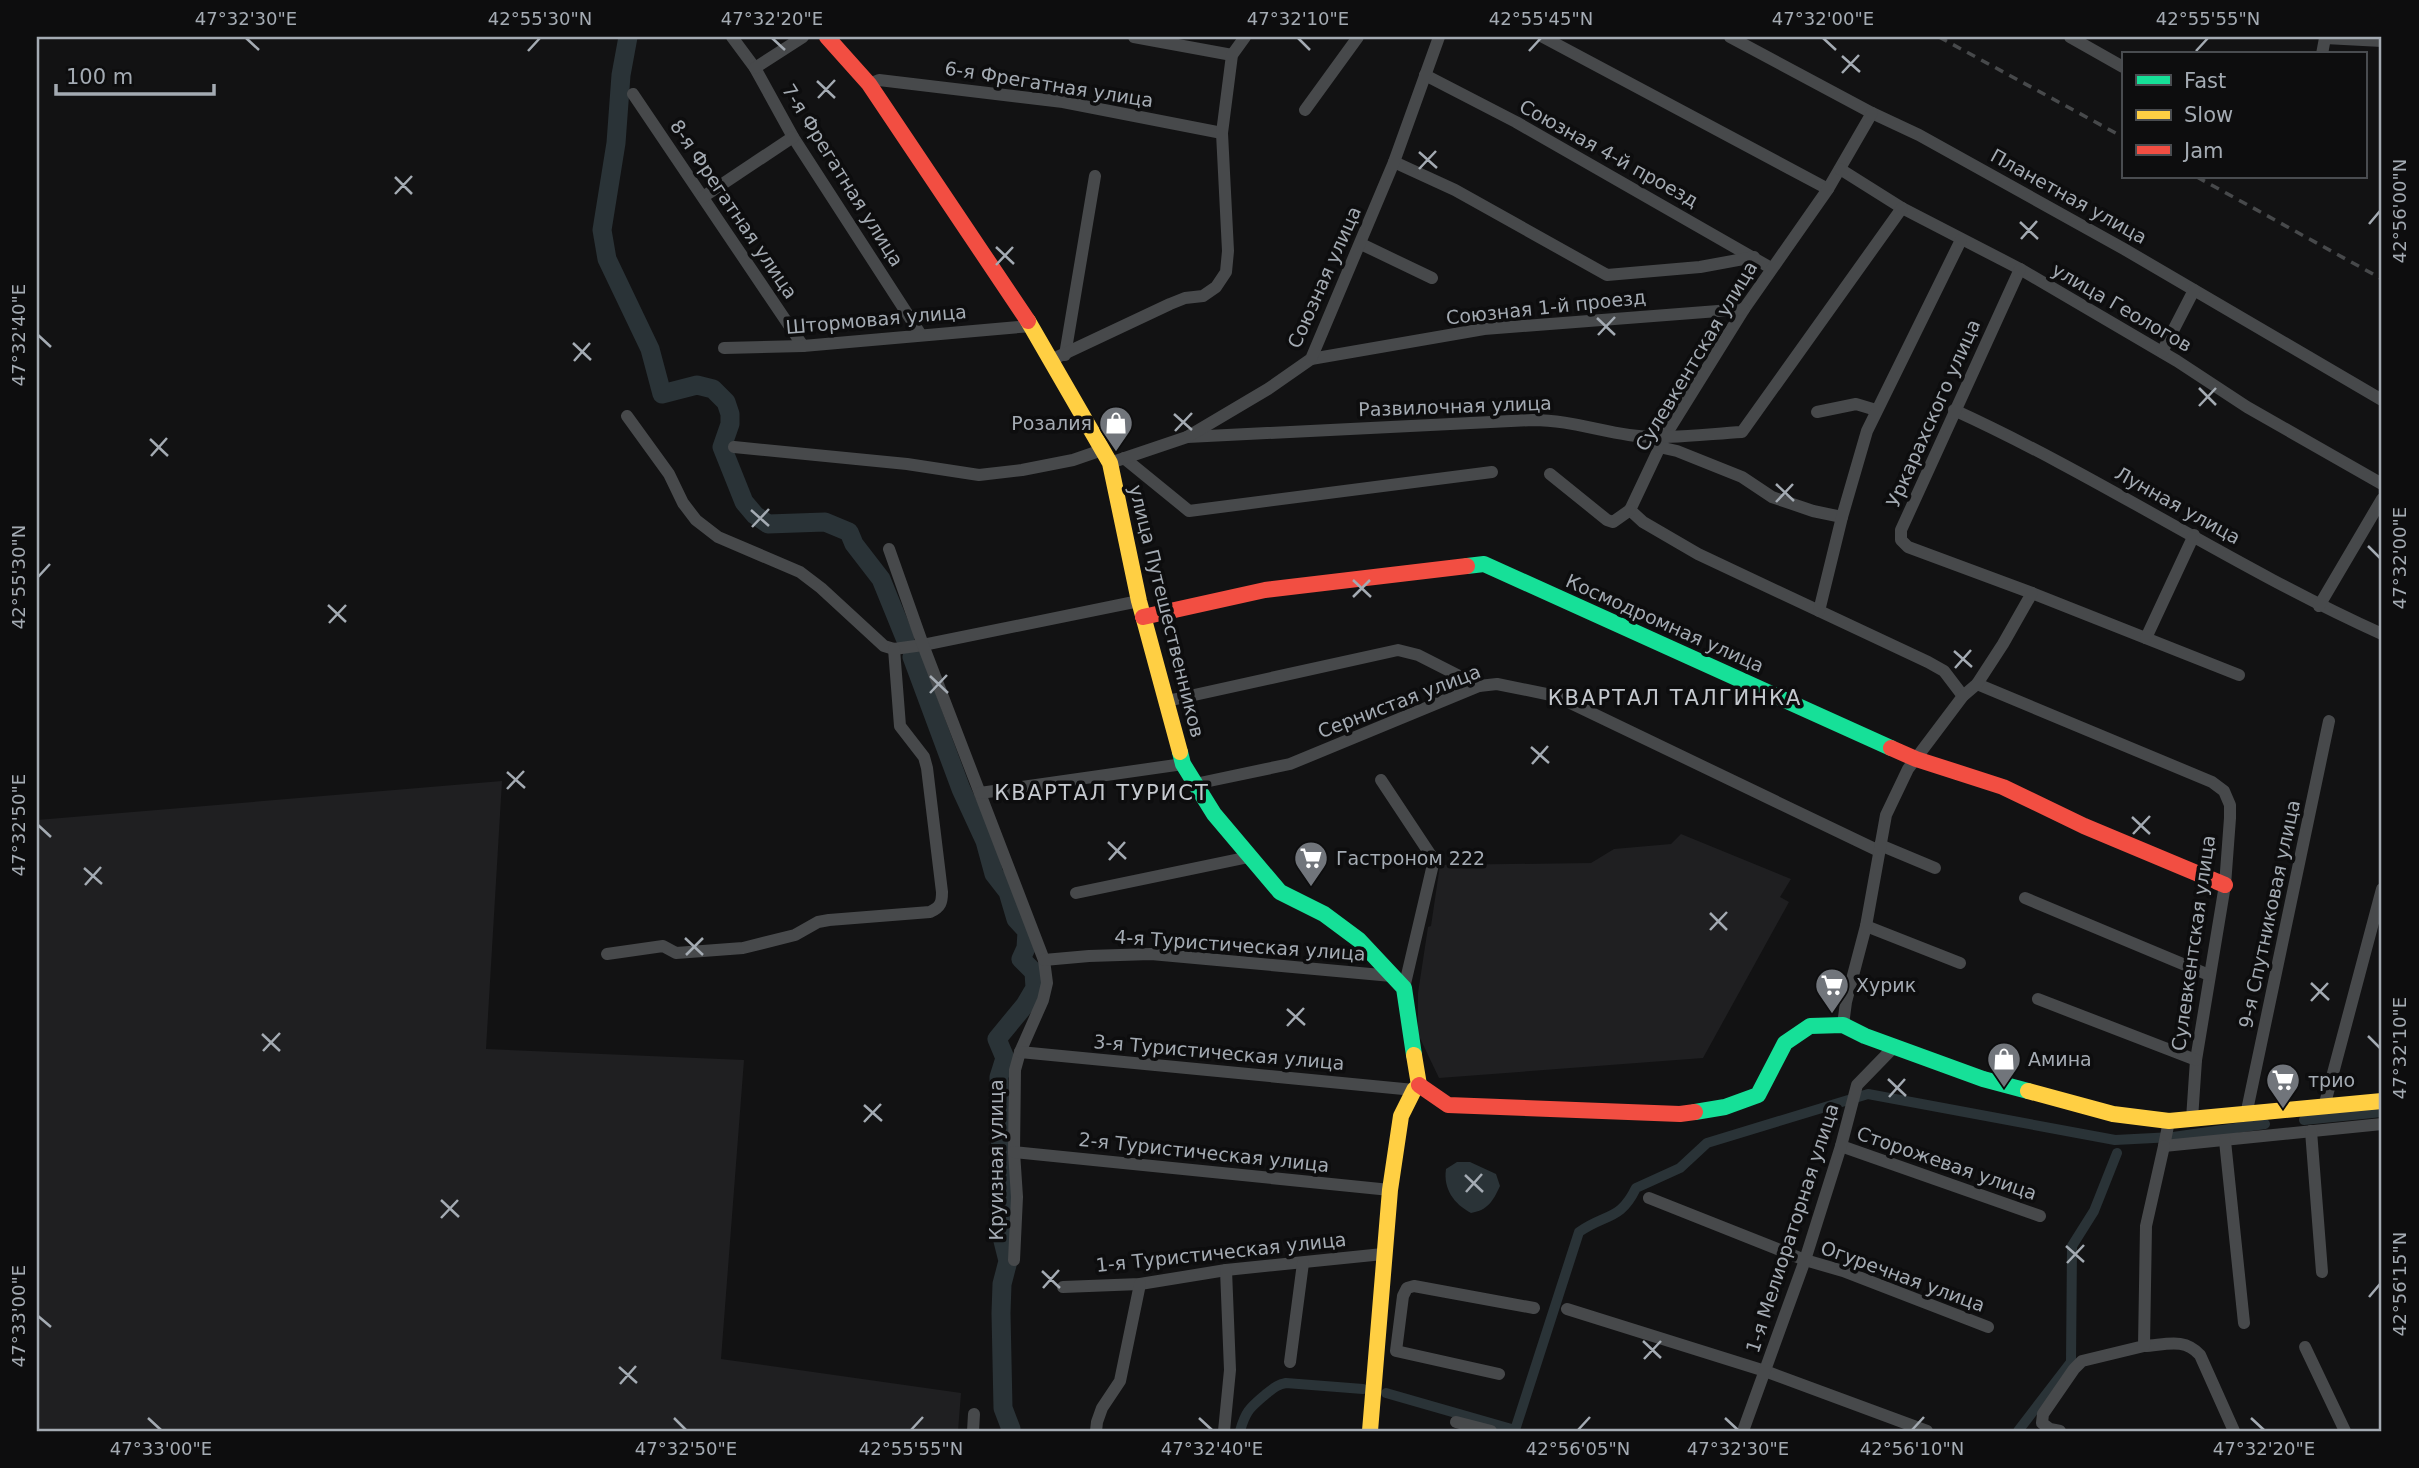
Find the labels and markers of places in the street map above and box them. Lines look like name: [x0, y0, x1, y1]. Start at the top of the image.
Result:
shop icon: Розалия: [1097, 404, 1135, 453]
place label: Розалия: [1011, 412, 1092, 434]
supermarket icon: Гастроном 222: [1292, 839, 1330, 888]
place label: Гастроном 222: [1336, 847, 1485, 869]
supermarket icon: Хурик: [1813, 966, 1851, 1015]
place label: Хурик: [1856, 974, 1916, 996]
shop icon: Амина: [1985, 1040, 2023, 1089]
place label: Амина: [2028, 1048, 2092, 1070]
supermarket icon: трио: [2264, 1061, 2302, 1110]
place label: трио: [2308, 1069, 2355, 1091]

